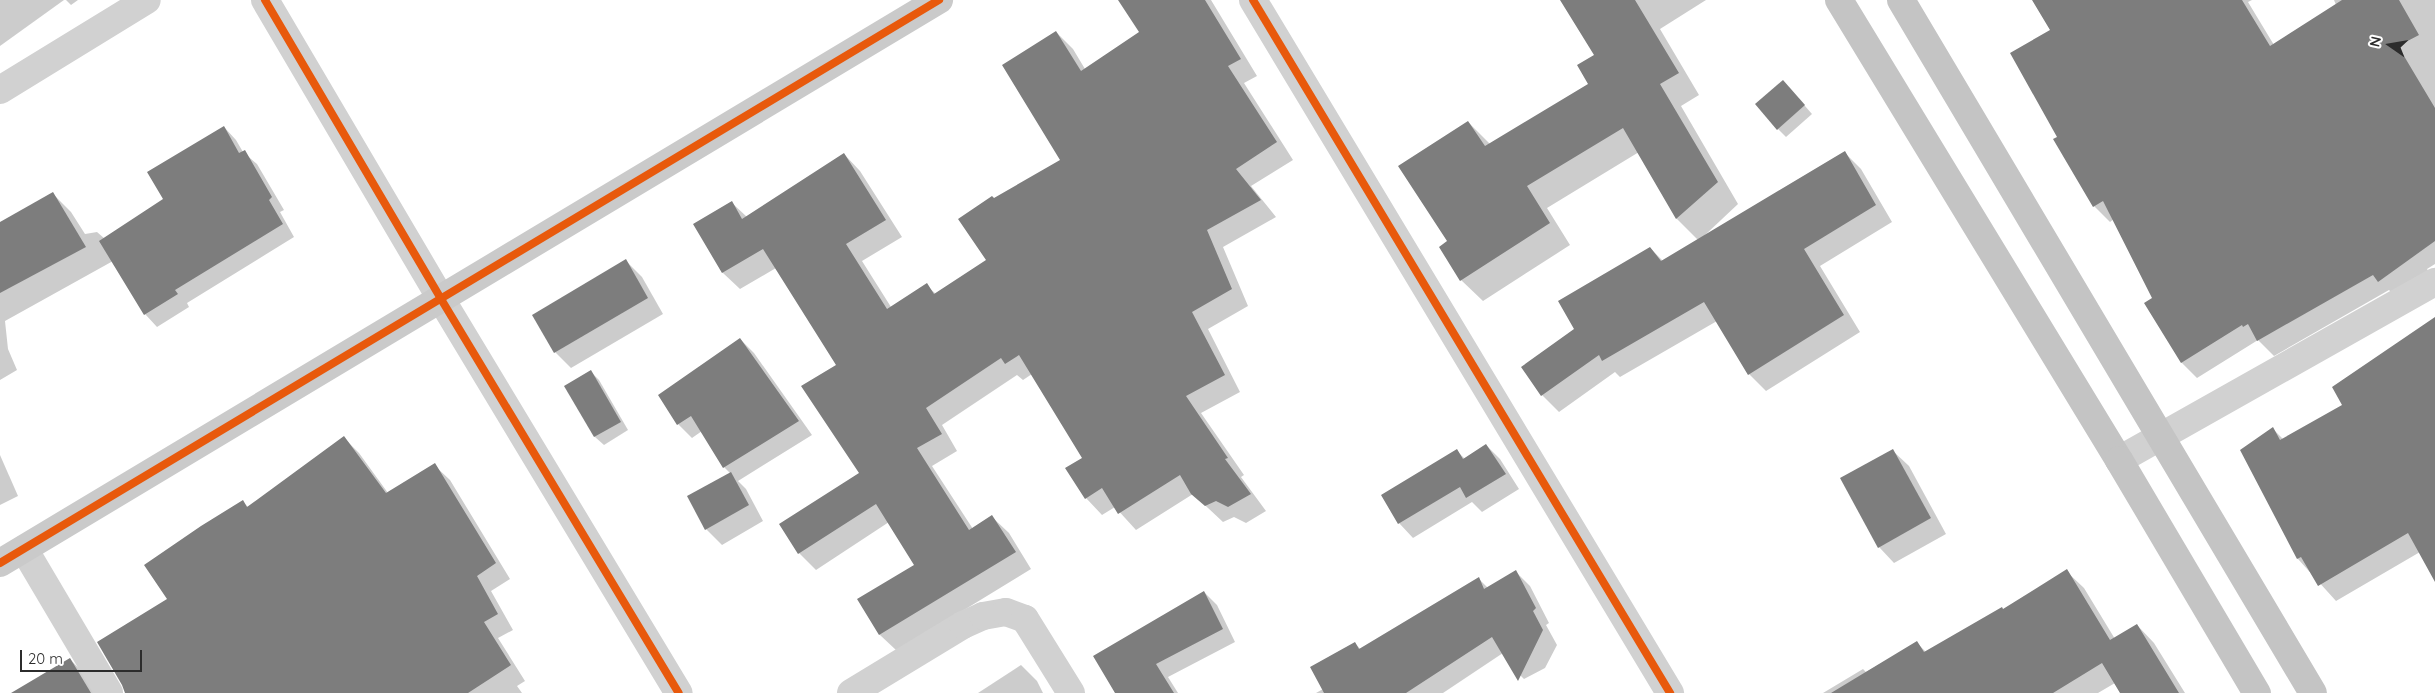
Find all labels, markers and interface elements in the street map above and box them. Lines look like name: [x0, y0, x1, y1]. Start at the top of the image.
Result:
north arrow: [2365, 20, 2415, 70]
text: N: [2365, 35, 2385, 49]
scale bar: [22, 640, 145, 672]
text: 20 m: [28, 649, 63, 668]

